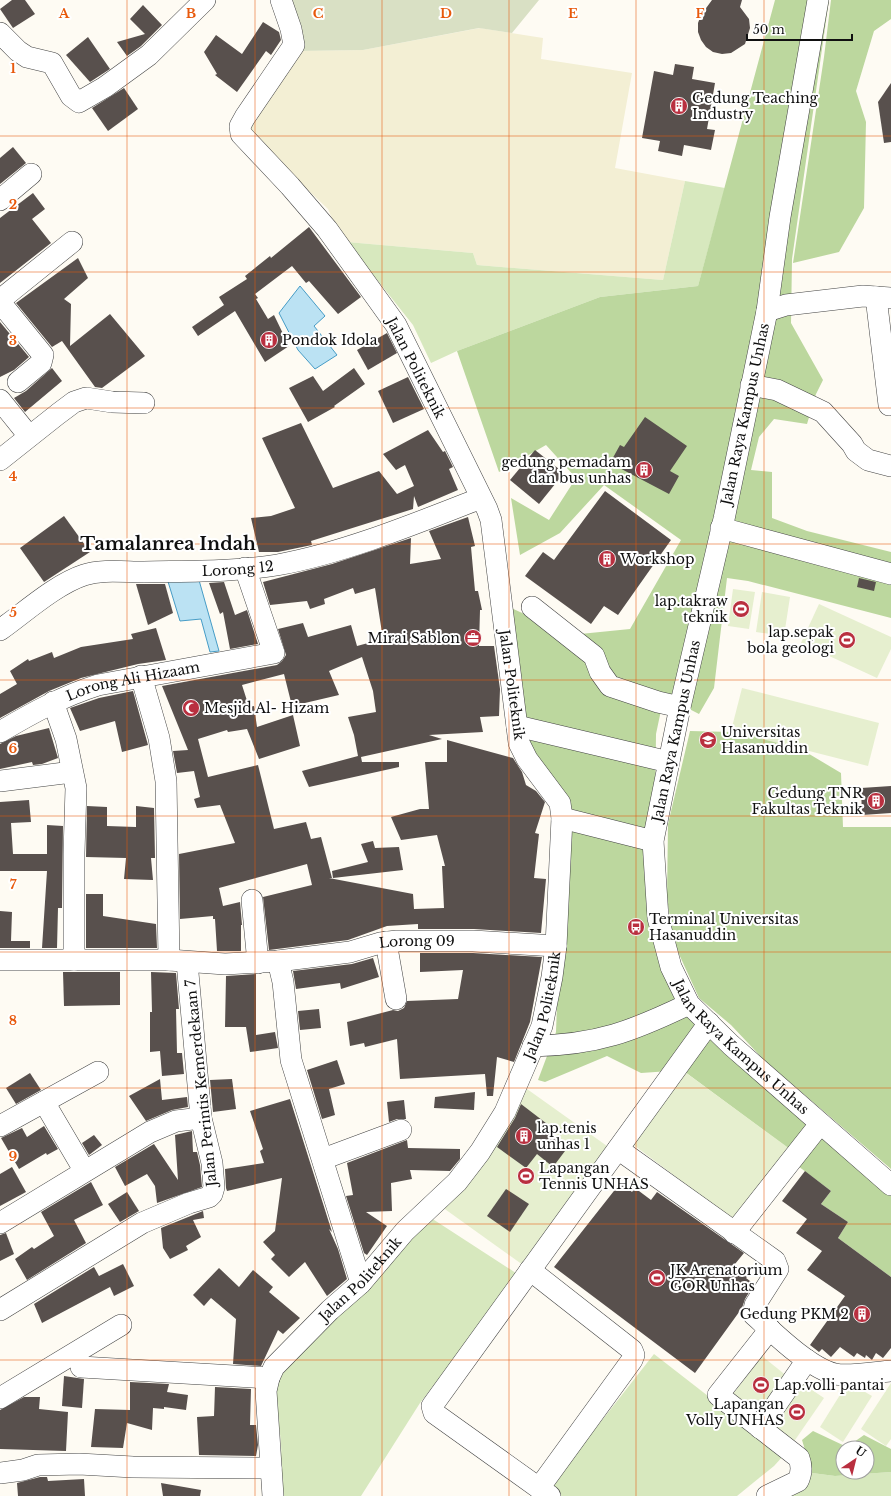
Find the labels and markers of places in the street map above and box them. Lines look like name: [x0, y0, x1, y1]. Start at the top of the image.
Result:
place label: Gedung Teaching Industry: [692, 89, 819, 123]
building icon: Gedung Teaching Industry: [669, 96, 689, 116]
building icon: Pondok Idola: [259, 330, 279, 350]
place label: Pondok Idola: [282, 331, 378, 349]
place label: gedung pemadam dan bus unhas: [501, 453, 631, 487]
building icon: gedung pemadam dan bus unhas: [634, 460, 654, 480]
building icon: Workshop: [597, 549, 617, 569]
place label: Workshop: [619, 550, 694, 568]
place label: lap.takraw teknik: [655, 592, 728, 626]
sports icon: lap.takraw teknik: [731, 599, 751, 619]
place label: lap.sepak bola geologi: [746, 623, 834, 657]
office icon: Mirai Sablon: [463, 628, 483, 648]
place label: Mirai Sablon: [367, 629, 460, 647]
sports icon: lap.sepak bola geologi: [837, 630, 857, 650]
mosque icon: Mesjid Al- Hizam: [181, 698, 201, 718]
place label: Mesjid Al- Hizam: [204, 699, 329, 717]
place label: Universitas Hasanuddin: [721, 723, 809, 757]
school or university icon: Universitas Hasanuddin: [698, 730, 718, 750]
place label: Gedung TNR Fakultas Teknik: [751, 784, 864, 818]
building icon: Gedung TNR Fakultas Teknik: [866, 791, 886, 811]
place label: Terminal Universitas Hasanuddin: [649, 910, 799, 944]
bus stop icon: Terminal Universitas Hasanuddin: [626, 917, 646, 937]
place label: lap.tenis unhas 1: [537, 1119, 597, 1153]
building icon: lap.tenis unhas 1: [514, 1126, 534, 1146]
place label: Lapangan Tennis UNHAS: [539, 1159, 649, 1193]
sports icon: Lapangan Tennis UNHAS: [516, 1166, 536, 1186]
place label: JK Arenatorium GOR Unhas: [668, 1261, 783, 1295]
sports icon: JK Arenatorium GOR Unhas: [647, 1268, 667, 1288]
building icon: Gedung PKM 2: [852, 1304, 872, 1324]
place label: Gedung PKM 2: [740, 1305, 849, 1323]
sports icon: Lap.volli pantai: [751, 1375, 771, 1395]
place label: Lap.volli pantai: [774, 1376, 885, 1394]
place label: Lapangan Volly UNHAS: [685, 1395, 784, 1429]
sports icon: Lapangan Volly UNHAS: [787, 1402, 807, 1422]

